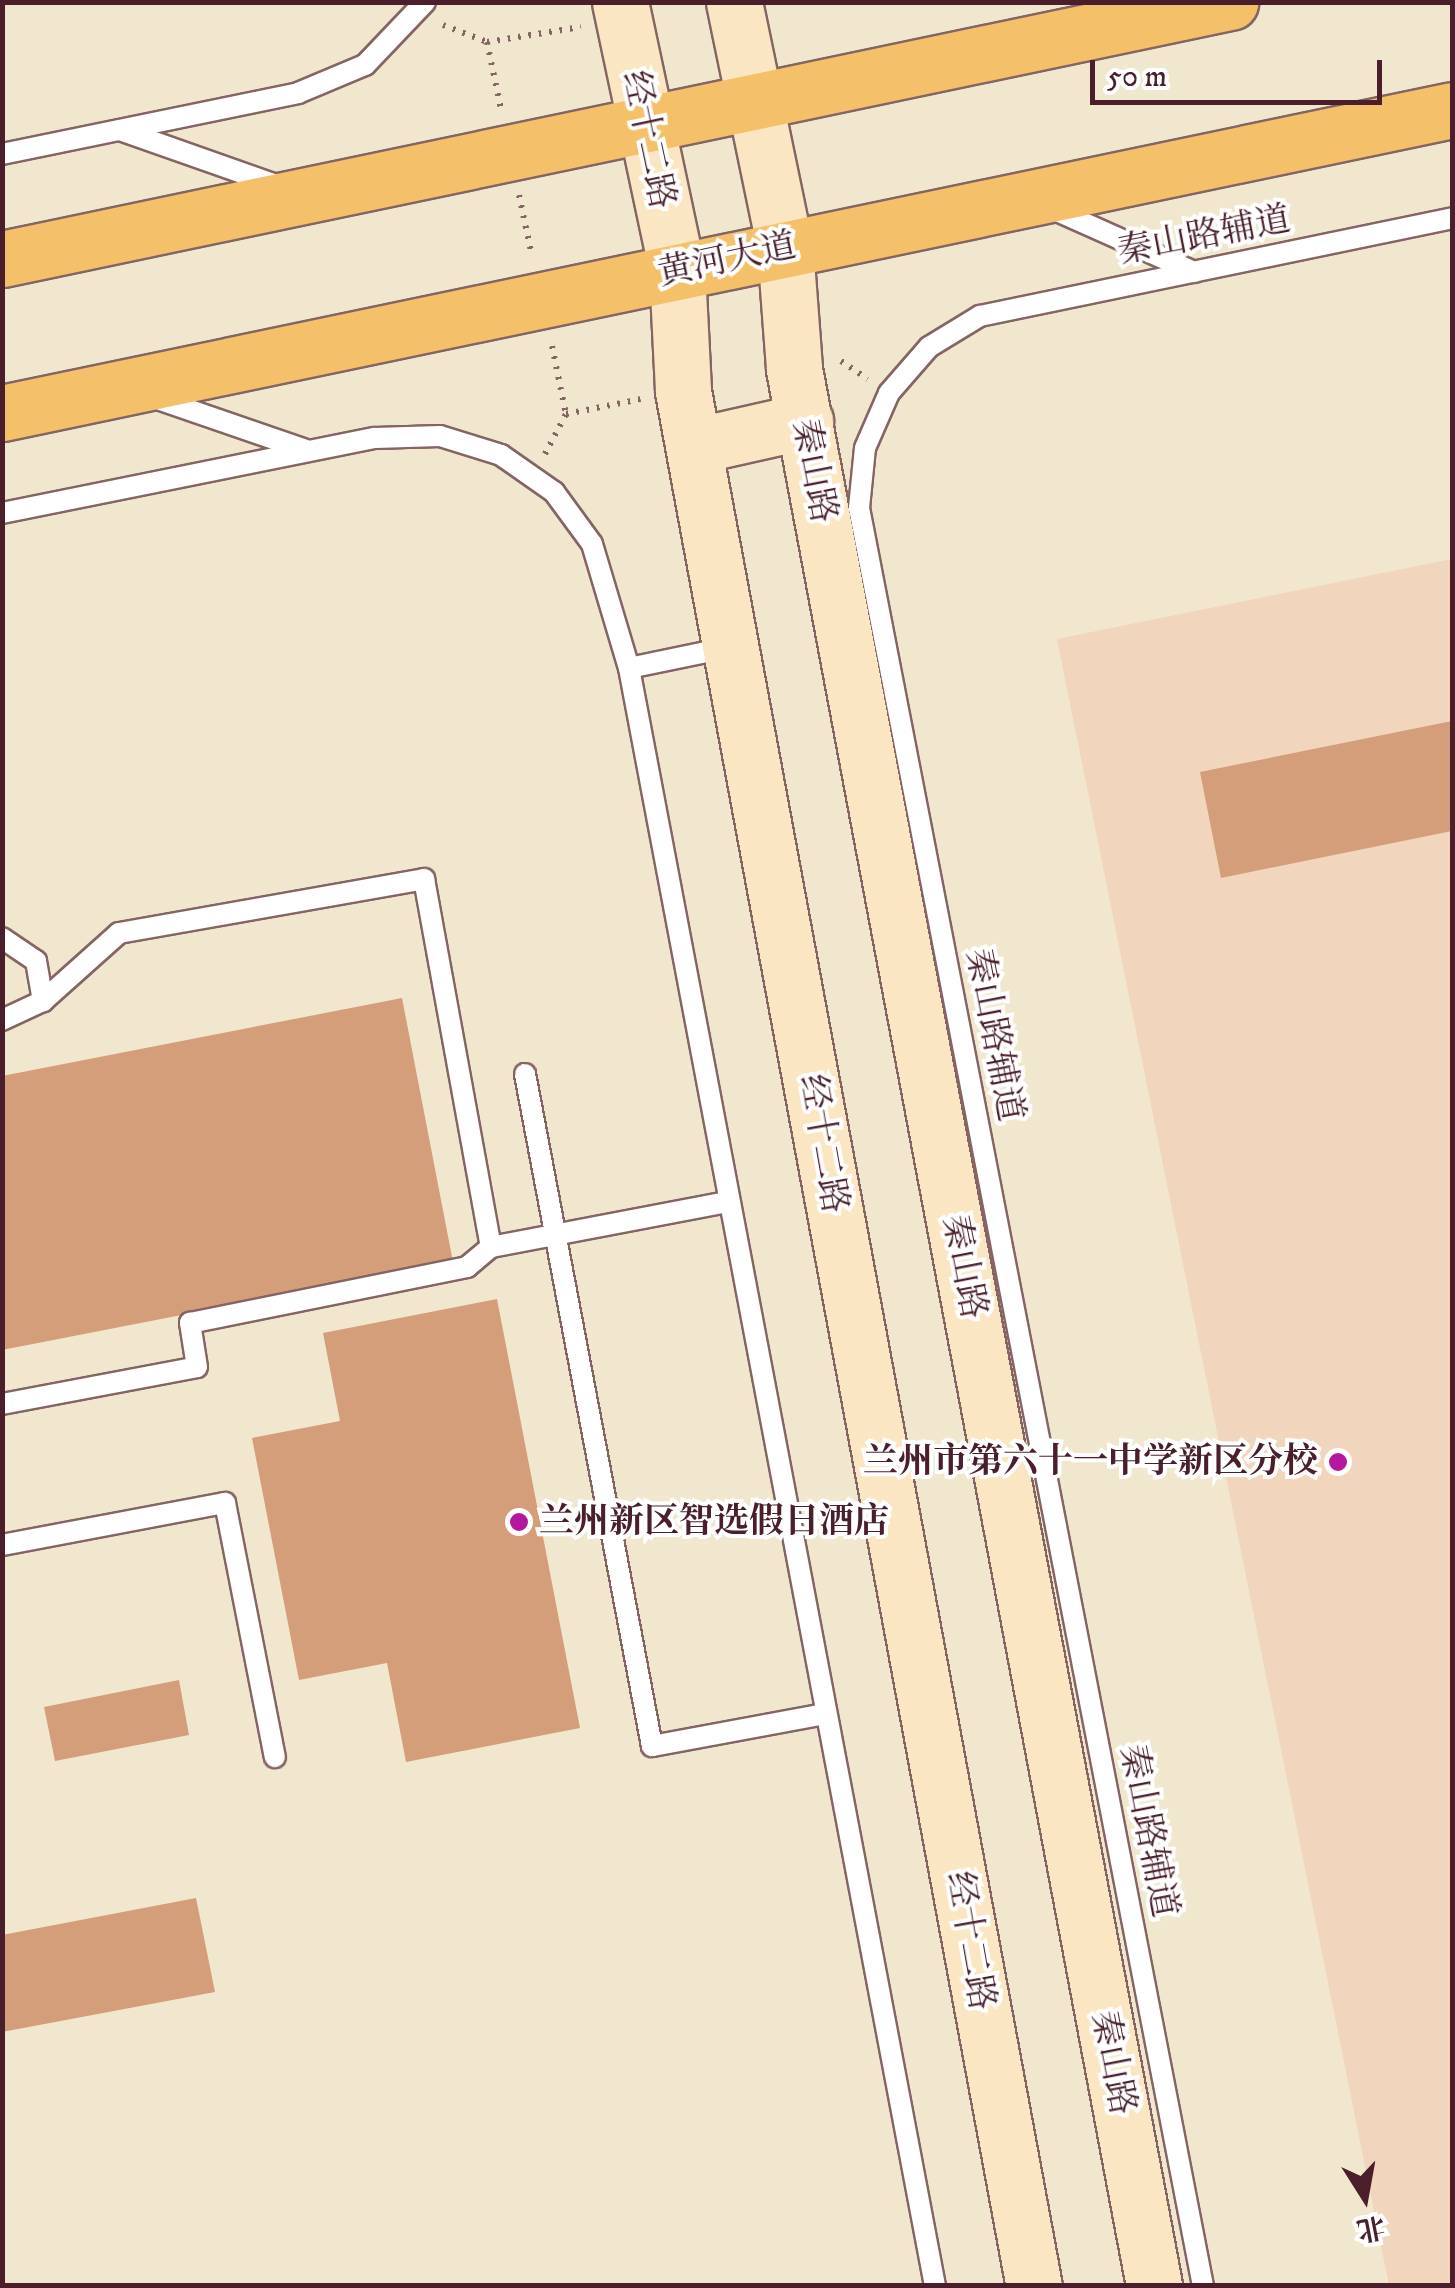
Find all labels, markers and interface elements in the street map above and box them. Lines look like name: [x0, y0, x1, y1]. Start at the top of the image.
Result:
scale bar: [1095, 40, 1388, 102]
text: 50 m: [1107, 59, 1167, 96]
street label: 经十二路: [613, 67, 683, 213]
street label: 秦山路辅道: [1114, 199, 1294, 273]
street label: 黄河大道: [654, 225, 800, 295]
street label: 秦山路: [783, 415, 845, 527]
street label: 秦山路辅道: [957, 945, 1031, 1125]
street label: 经十二路: [790, 1071, 856, 1217]
street label: 秦山路: [933, 1211, 995, 1323]
place label: 兰州市第六十一中学新区分校: [863, 1441, 1318, 1483]
marker: 兰州市第六十一中学新区分校: [1327, 1451, 1349, 1473]
place label: 兰州新区智选假日酒店: [539, 1501, 889, 1543]
marker: 兰州新区智选假日酒店: [508, 1511, 530, 1533]
street label: 秦山路辅道: [1111, 1741, 1185, 1921]
street label: 经十二路: [937, 1868, 1003, 2014]
street label: 秦山路: [1082, 2007, 1144, 2119]
north arrow: [1315, 2148, 1415, 2248]
text: 北: [1354, 2208, 1388, 2248]

